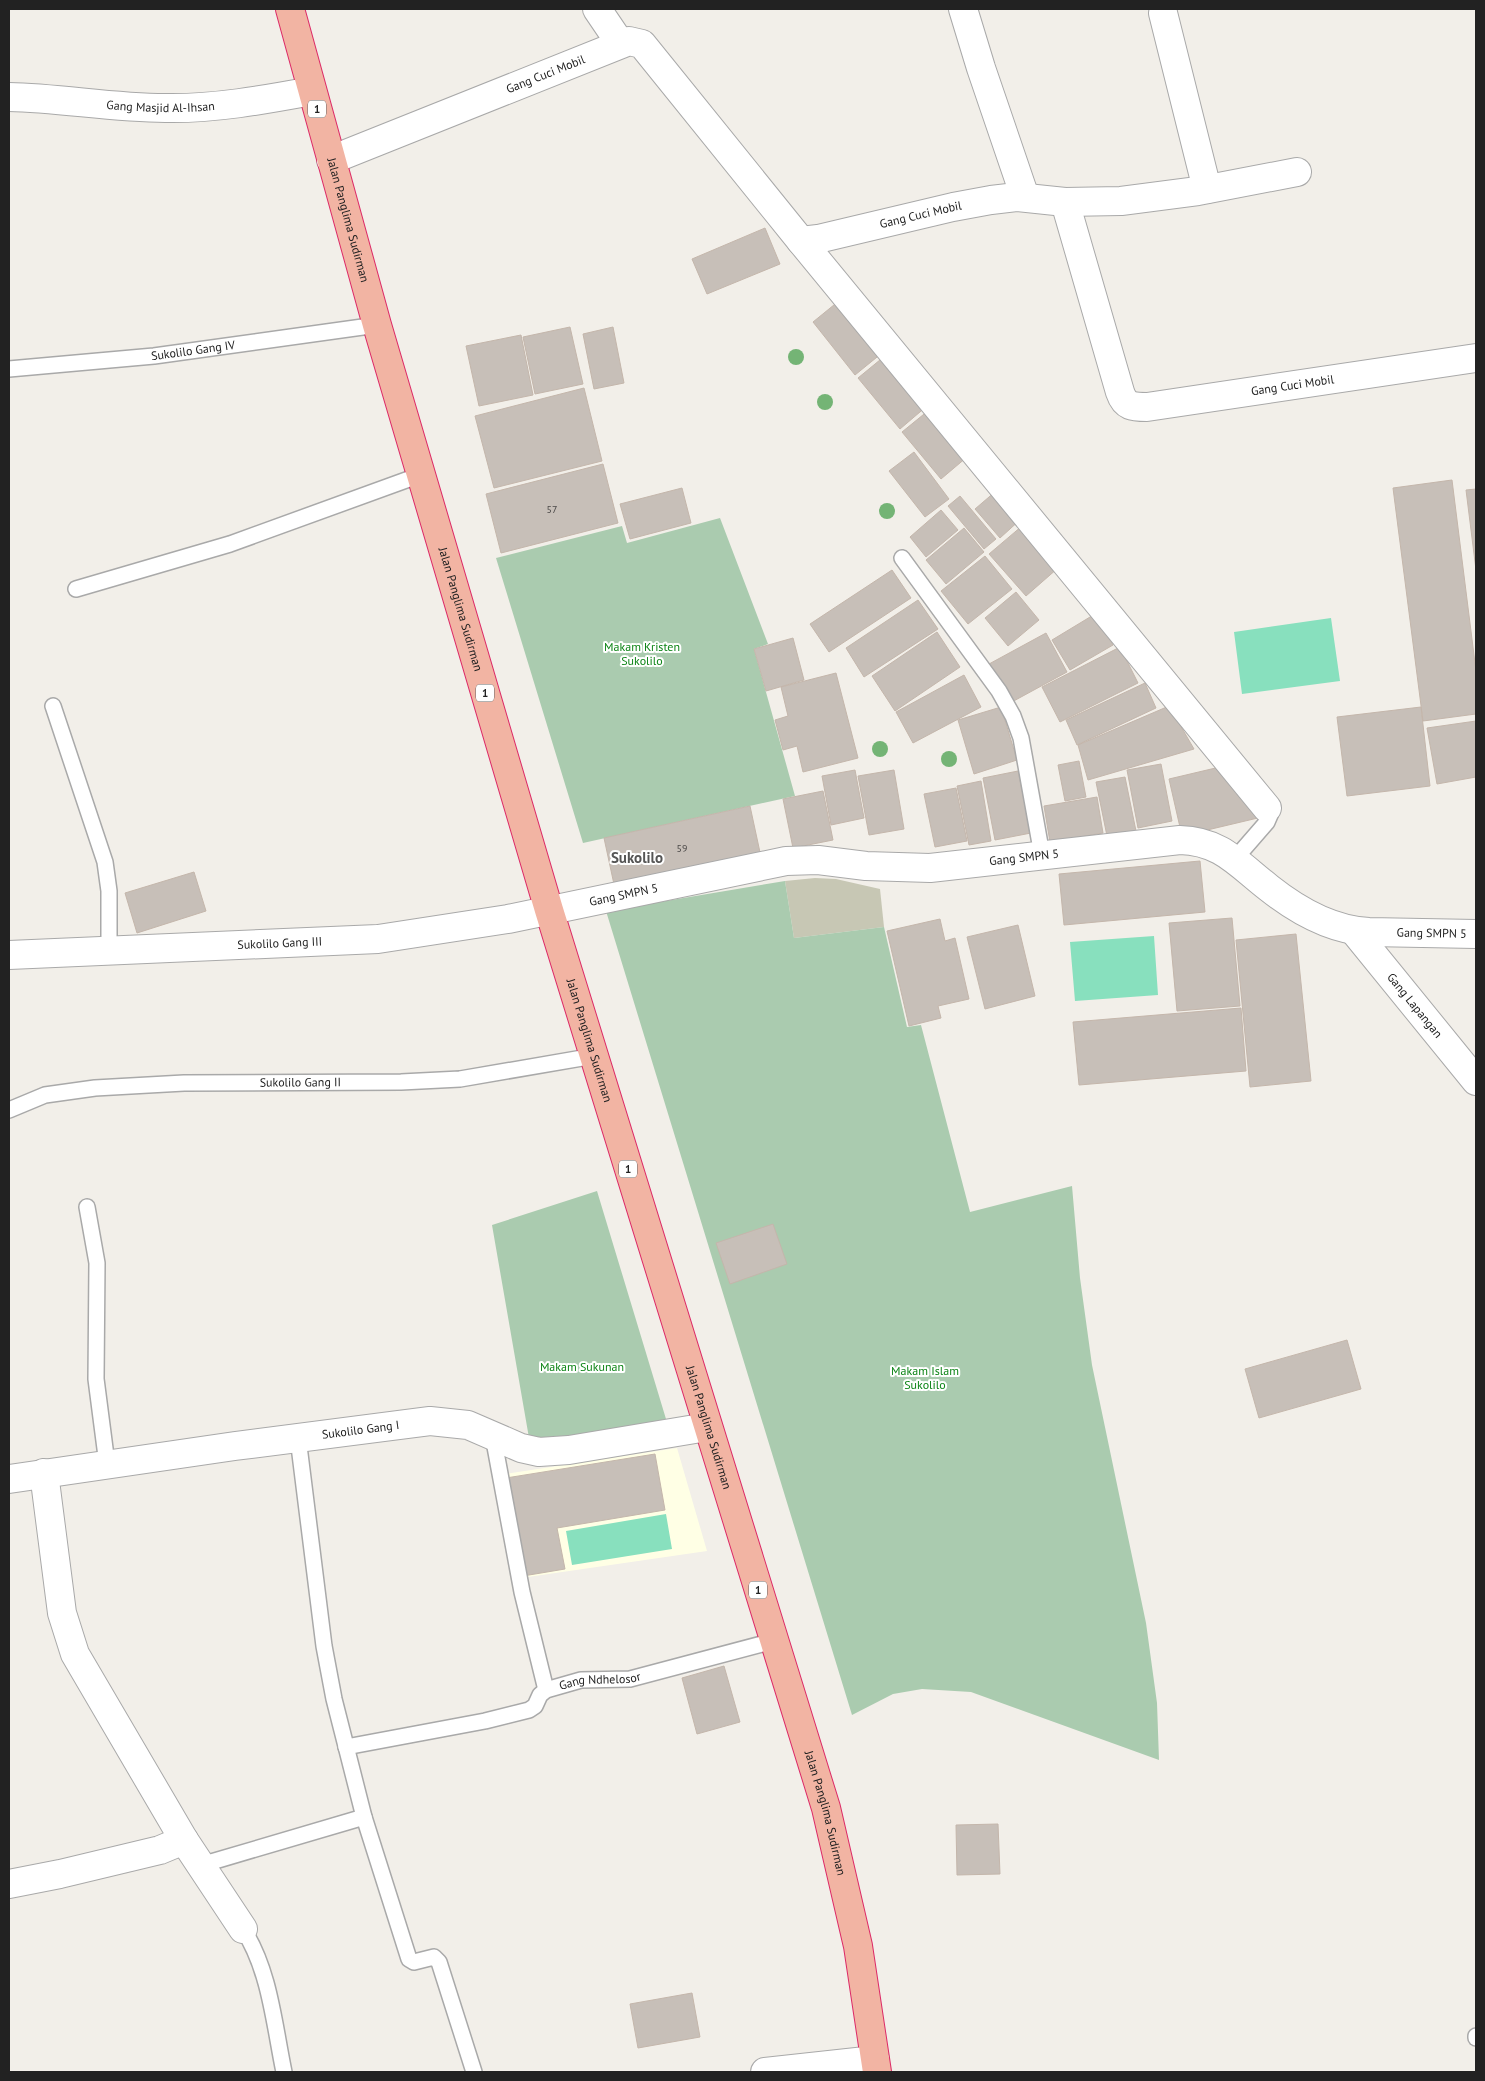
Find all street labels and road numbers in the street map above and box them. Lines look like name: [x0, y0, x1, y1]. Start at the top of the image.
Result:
street label: Gang Cuci Mobil: [504, 51, 587, 96]
street label: Gang Masjid Al-Ihsan: [106, 97, 215, 115]
road number: 1: [308, 100, 326, 118]
street label: Jalan Panglima Sudirman: [324, 155, 373, 284]
street label: Gang Cuci Mobil: [878, 197, 963, 231]
street label: Sukolilo Gang IV: [150, 337, 236, 363]
street label: Gang Cuci Mobil: [1250, 371, 1335, 398]
street label: Jalan Panglima Sudirman: [435, 544, 486, 673]
road number: 1: [476, 684, 494, 701]
street label: Gang SMPN 5: [988, 846, 1060, 868]
street label: Gang SMPN 5: [588, 880, 659, 909]
street label: Gang SMPN 5: [1396, 925, 1467, 941]
street label: Sukolilo Gang III: [237, 933, 322, 952]
street label: Gang Lapangan: [1384, 970, 1446, 1041]
street label: Jalan Panglima Sudirman: [563, 976, 616, 1104]
street label: Sukolilo Gang II: [260, 1074, 341, 1090]
road number: 1: [619, 1160, 637, 1178]
street label: Jalan Panglima Sudirman: [683, 1363, 735, 1491]
street label: Sukolilo Gang I: [321, 1417, 400, 1442]
road number: 1: [749, 1582, 767, 1598]
street label: Gang Ndhelosor: [557, 1668, 642, 1693]
street label: Jalan Panglima Sudirman: [801, 1748, 849, 1877]

